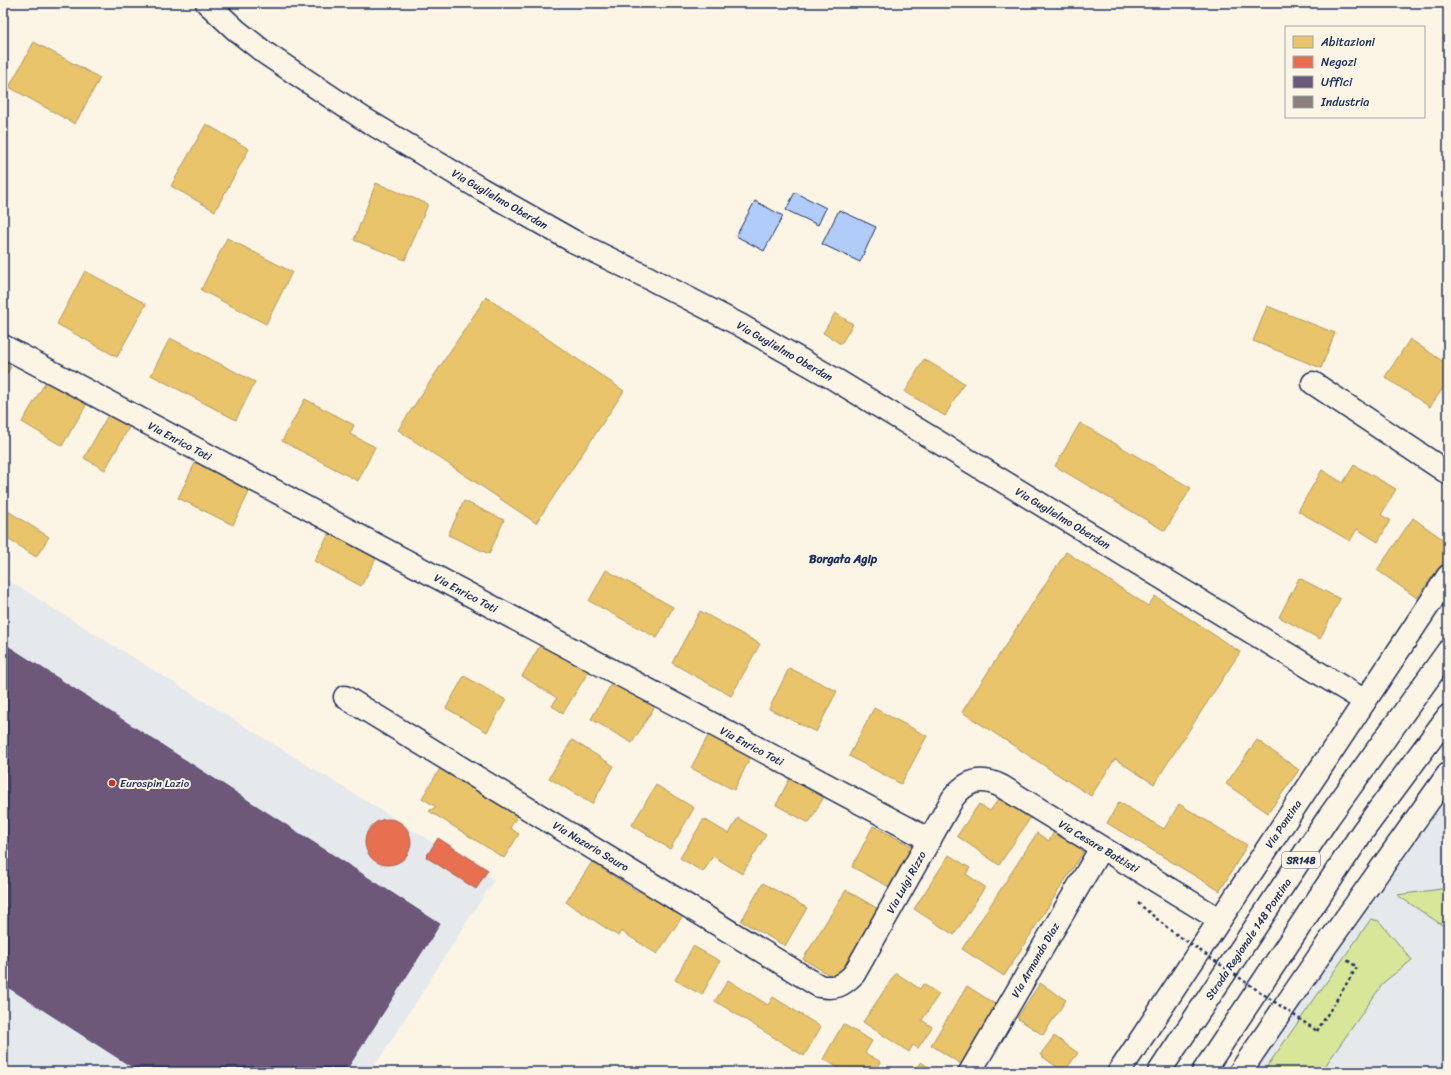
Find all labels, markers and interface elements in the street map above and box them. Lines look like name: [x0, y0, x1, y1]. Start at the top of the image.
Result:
legend: [1285, 26, 1425, 118]
text: Abitazioni: [1320, 31, 1376, 53]
text: Negozi: [1321, 51, 1357, 73]
text: Uffici: [1321, 71, 1353, 93]
text: Industria: [1320, 91, 1369, 113]
street label: Via Guglielmo Oberdan: [448, 164, 551, 235]
street label: Via Guglielmo Oberdan: [733, 316, 836, 387]
street label: Via Enrico Toti: [144, 417, 216, 467]
street label: Via Guglielmo Oberdan: [1011, 482, 1114, 555]
district label: Borgata Agip: [809, 548, 878, 570]
street label: Via Enrico Toti: [430, 569, 502, 619]
street label: Via Enrico Toti: [716, 722, 788, 772]
place label: Eurospin Lazio: [120, 774, 190, 793]
marker: Eurospin Lazio: [107, 778, 117, 788]
street label: Via Pontina: [1260, 796, 1307, 852]
street label: Via Cesare Battisti: [1055, 815, 1144, 879]
street label: Via Nazario Sauro: [549, 816, 633, 877]
street label: Via Luigi Rizzo: [881, 847, 932, 917]
road number: SR148: [1282, 852, 1320, 868]
street label: Strada Regionale 148 Pontina: [1200, 874, 1297, 1004]
street label: Via Armando Diaz: [1006, 918, 1065, 1001]

